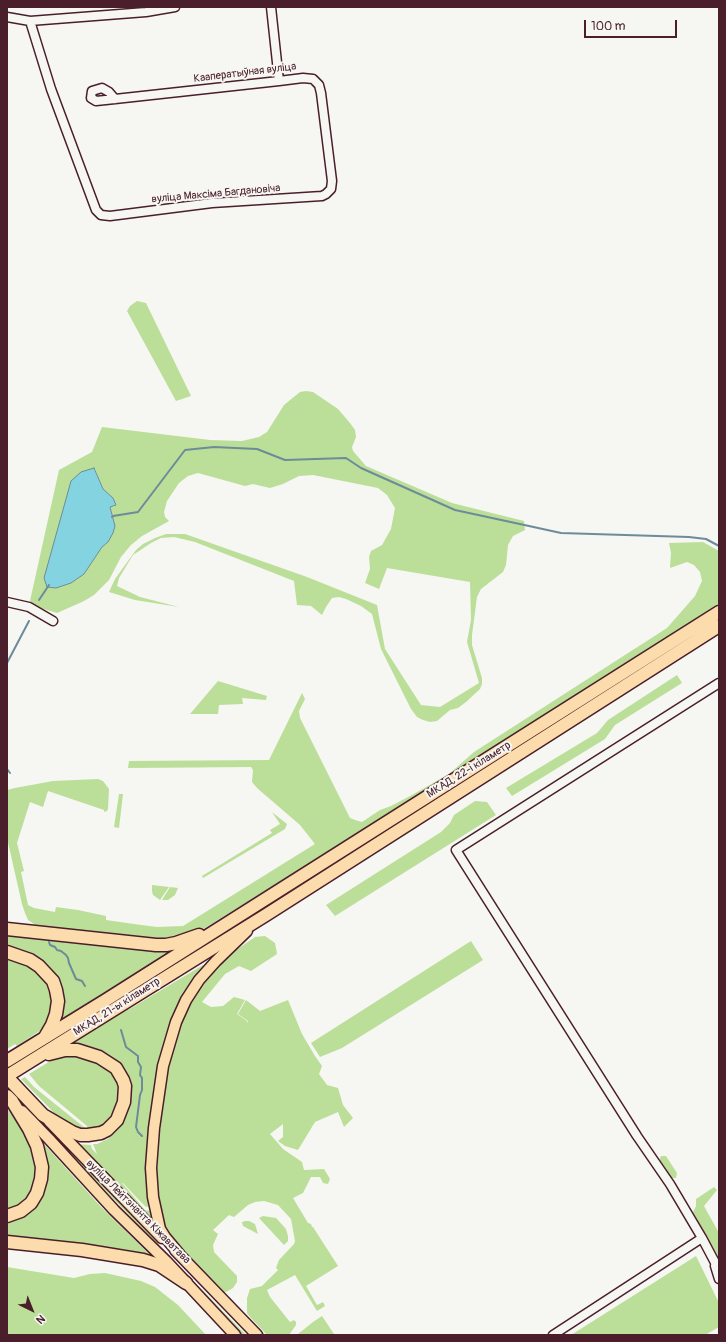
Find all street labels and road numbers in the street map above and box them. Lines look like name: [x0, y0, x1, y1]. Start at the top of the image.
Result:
street label: Кааператыўная вуліца: [193, 60, 297, 86]
street label: вуліца Максіма Багдановіча: [151, 182, 281, 206]
street label: МКАД, 22-і кіламетр: [425, 739, 513, 801]
street label: МКАД, 21-ы кіламетр: [71, 975, 163, 1039]
street label: вуліца Лейтэнанта Кіжаватава: [83, 1157, 193, 1267]

